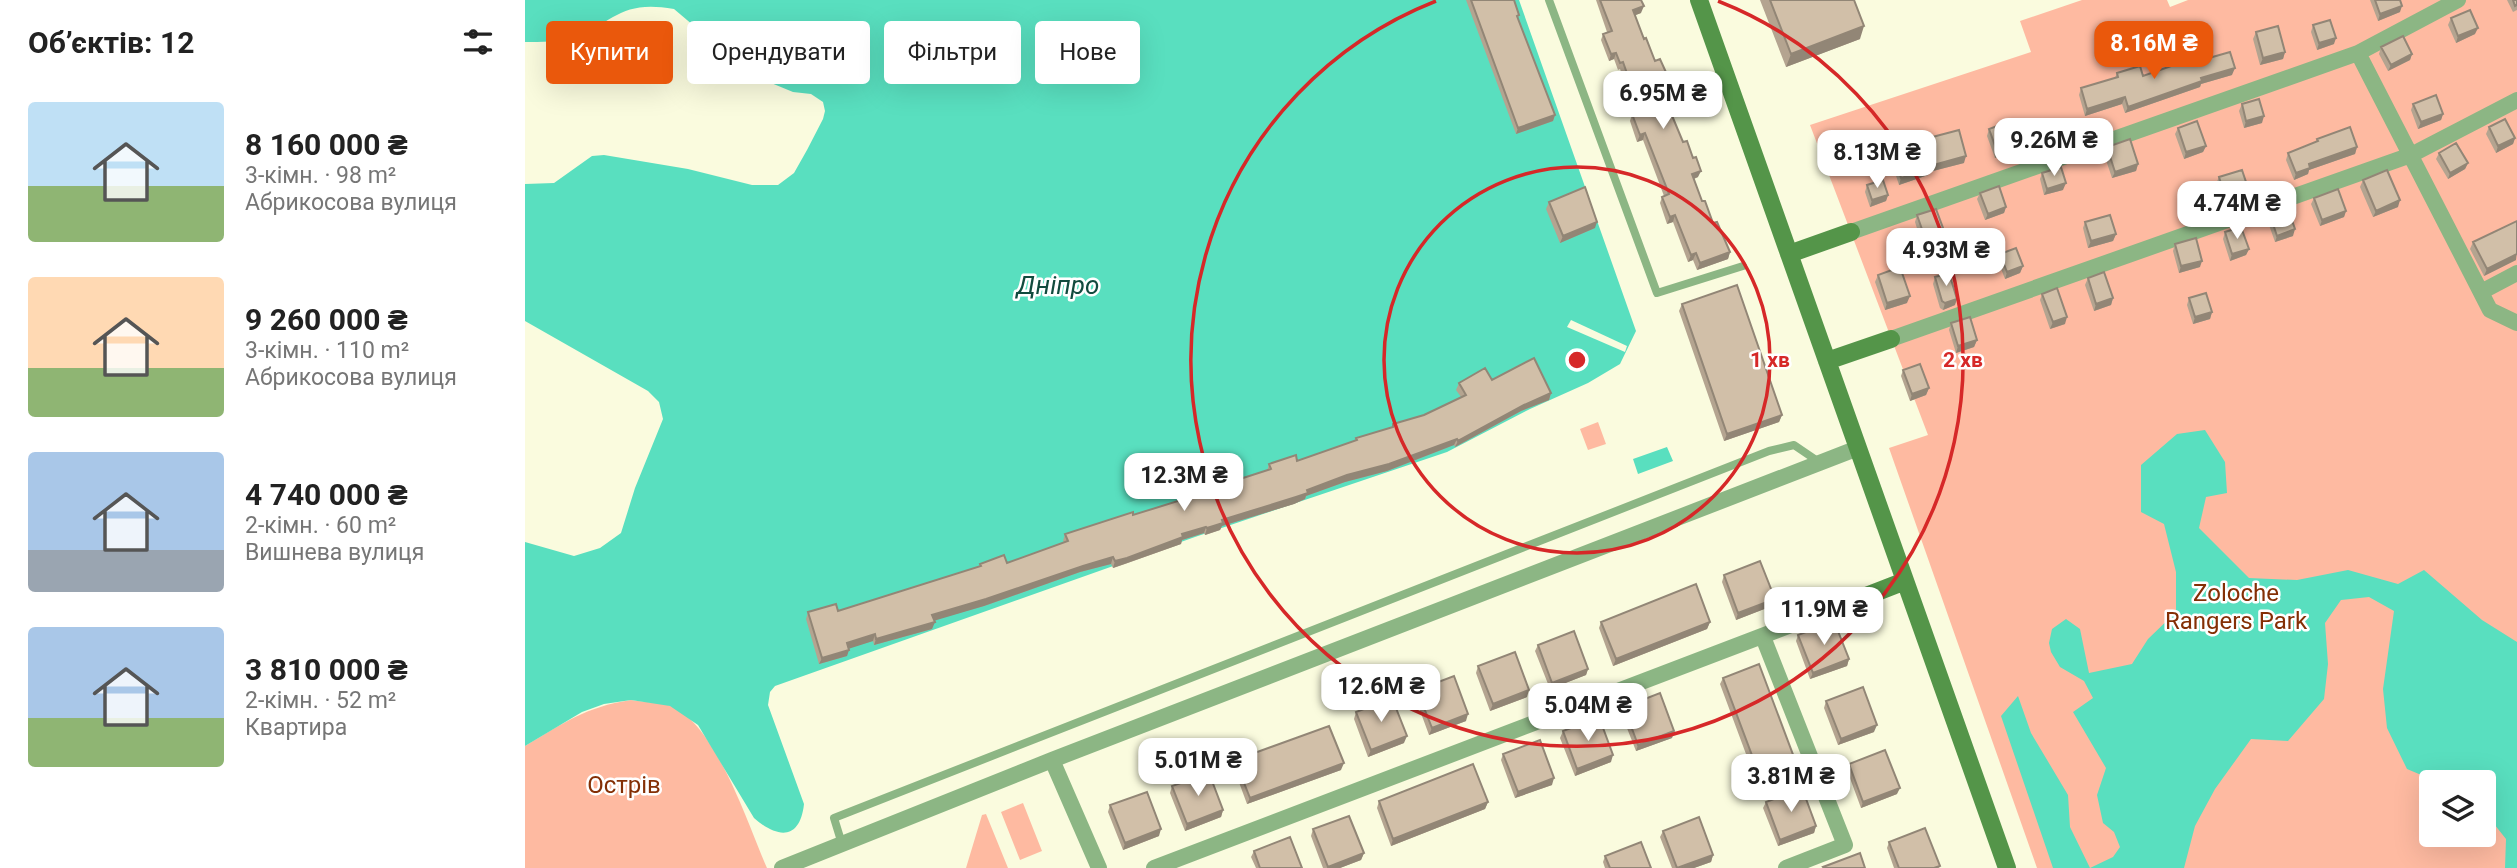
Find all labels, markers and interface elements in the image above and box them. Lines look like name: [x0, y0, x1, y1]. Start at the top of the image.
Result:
chip: Купити: [546, 21, 673, 84]
chip: Орендувати: [687, 21, 870, 84]
chip: Фільтри: [884, 21, 1021, 84]
chip: Нове: [1035, 21, 1140, 84]
pin: 8.16M ₴: [2089, 22, 2219, 81]
icon: filters: [459, 23, 497, 61]
text: Об’єктів: 12: [28, 25, 194, 60]
text: 8.16M ₴: [2110, 30, 2198, 57]
pin: 6.95M ₴: [1598, 72, 1728, 131]
text: 6.95M ₴: [1619, 80, 1707, 107]
pin: 9.26M ₴: [1989, 118, 2119, 178]
text: 8 160 000 ₴: [245, 127, 408, 162]
text: 9.26M ₴: [2010, 127, 2098, 154]
icon: home: [84, 130, 168, 214]
pin: 8.13M ₴: [1812, 130, 1942, 190]
text: 8.13M ₴: [1833, 139, 1921, 166]
text: 3-кімн. · 98 m²: [245, 162, 396, 189]
pin: 4.74M ₴: [2172, 182, 2302, 241]
text: Абрикосова вулиця: [245, 189, 457, 216]
text: 4.74M ₴: [2193, 190, 2281, 217]
pin: 4.93M ₴: [1881, 229, 2011, 288]
text: 4.93M ₴: [1902, 237, 1990, 264]
water label: Дніпро: [1015, 270, 1099, 300]
text: 9 260 000 ₴: [245, 302, 408, 337]
icon: home: [84, 305, 168, 389]
text: 3-кімн. · 110 m²: [245, 337, 409, 364]
centre of rings: [1565, 348, 1589, 372]
text: 1 хв: [1750, 348, 1790, 372]
text: 2 хв: [1943, 348, 1983, 372]
text: Абрикосова вулиця: [245, 364, 457, 391]
pin: 12.3M ₴: [1119, 454, 1249, 513]
text: 12.3M ₴: [1140, 462, 1228, 489]
text: 4 740 000 ₴: [245, 477, 408, 512]
icon: home: [84, 480, 168, 564]
text: 2-кімн. · 60 m²: [245, 512, 396, 539]
text: Вишнева вулиця: [245, 539, 424, 566]
park label: Zoloche Rangers Park: [2165, 579, 2308, 635]
pin: 11.9M ₴: [1759, 588, 1889, 647]
text: 11.9M ₴: [1780, 596, 1868, 623]
text: 3 810 000 ₴: [245, 652, 408, 687]
icon: home: [84, 655, 168, 739]
pin: 12.6M ₴: [1316, 664, 1446, 724]
text: 12.6M ₴: [1337, 673, 1425, 700]
pin: 5.04M ₴: [1523, 684, 1653, 743]
text: 2-кімн. · 52 m²: [245, 687, 396, 714]
text: 5.04M ₴: [1544, 692, 1632, 719]
text: Квартира: [245, 714, 347, 741]
pin: 5.01M ₴: [1133, 738, 1263, 798]
text: 5.01M ₴: [1154, 747, 1242, 774]
pin: 3.81M ₴: [1726, 754, 1856, 814]
text: 3.81M ₴: [1747, 763, 1835, 790]
map controls: [2419, 770, 2496, 847]
button: layers: [2419, 770, 2496, 847]
park label: Острів: [587, 771, 661, 799]

